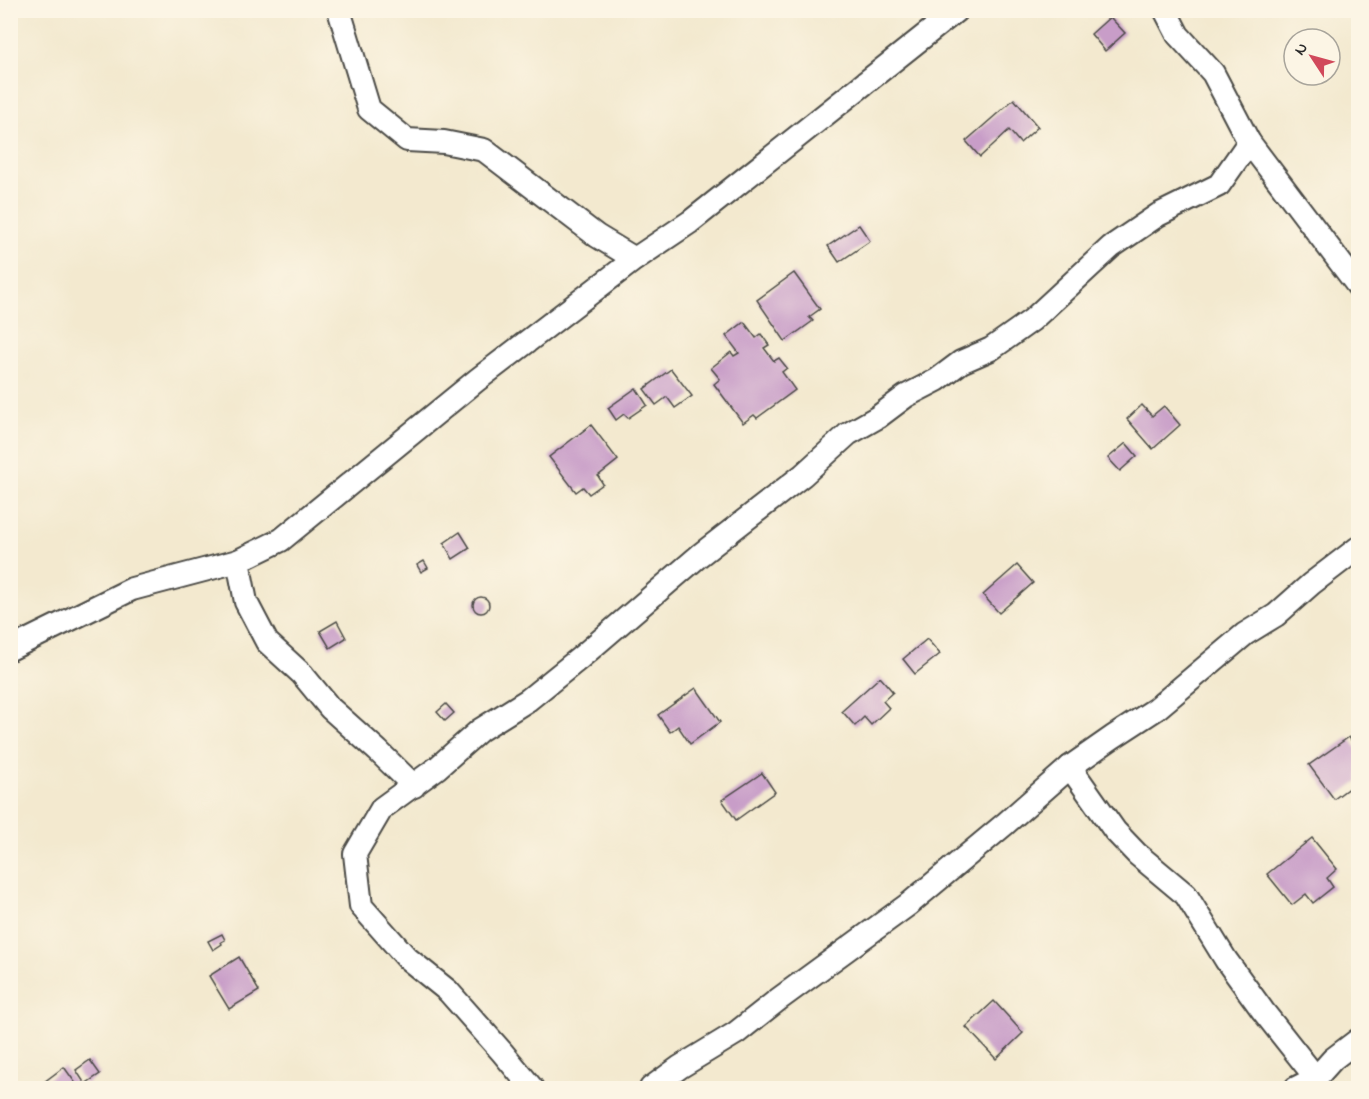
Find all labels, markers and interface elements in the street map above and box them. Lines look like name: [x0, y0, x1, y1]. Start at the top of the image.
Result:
north arrow: [1282, 27, 1342, 87]
text: N: [1289, 38, 1314, 61]

